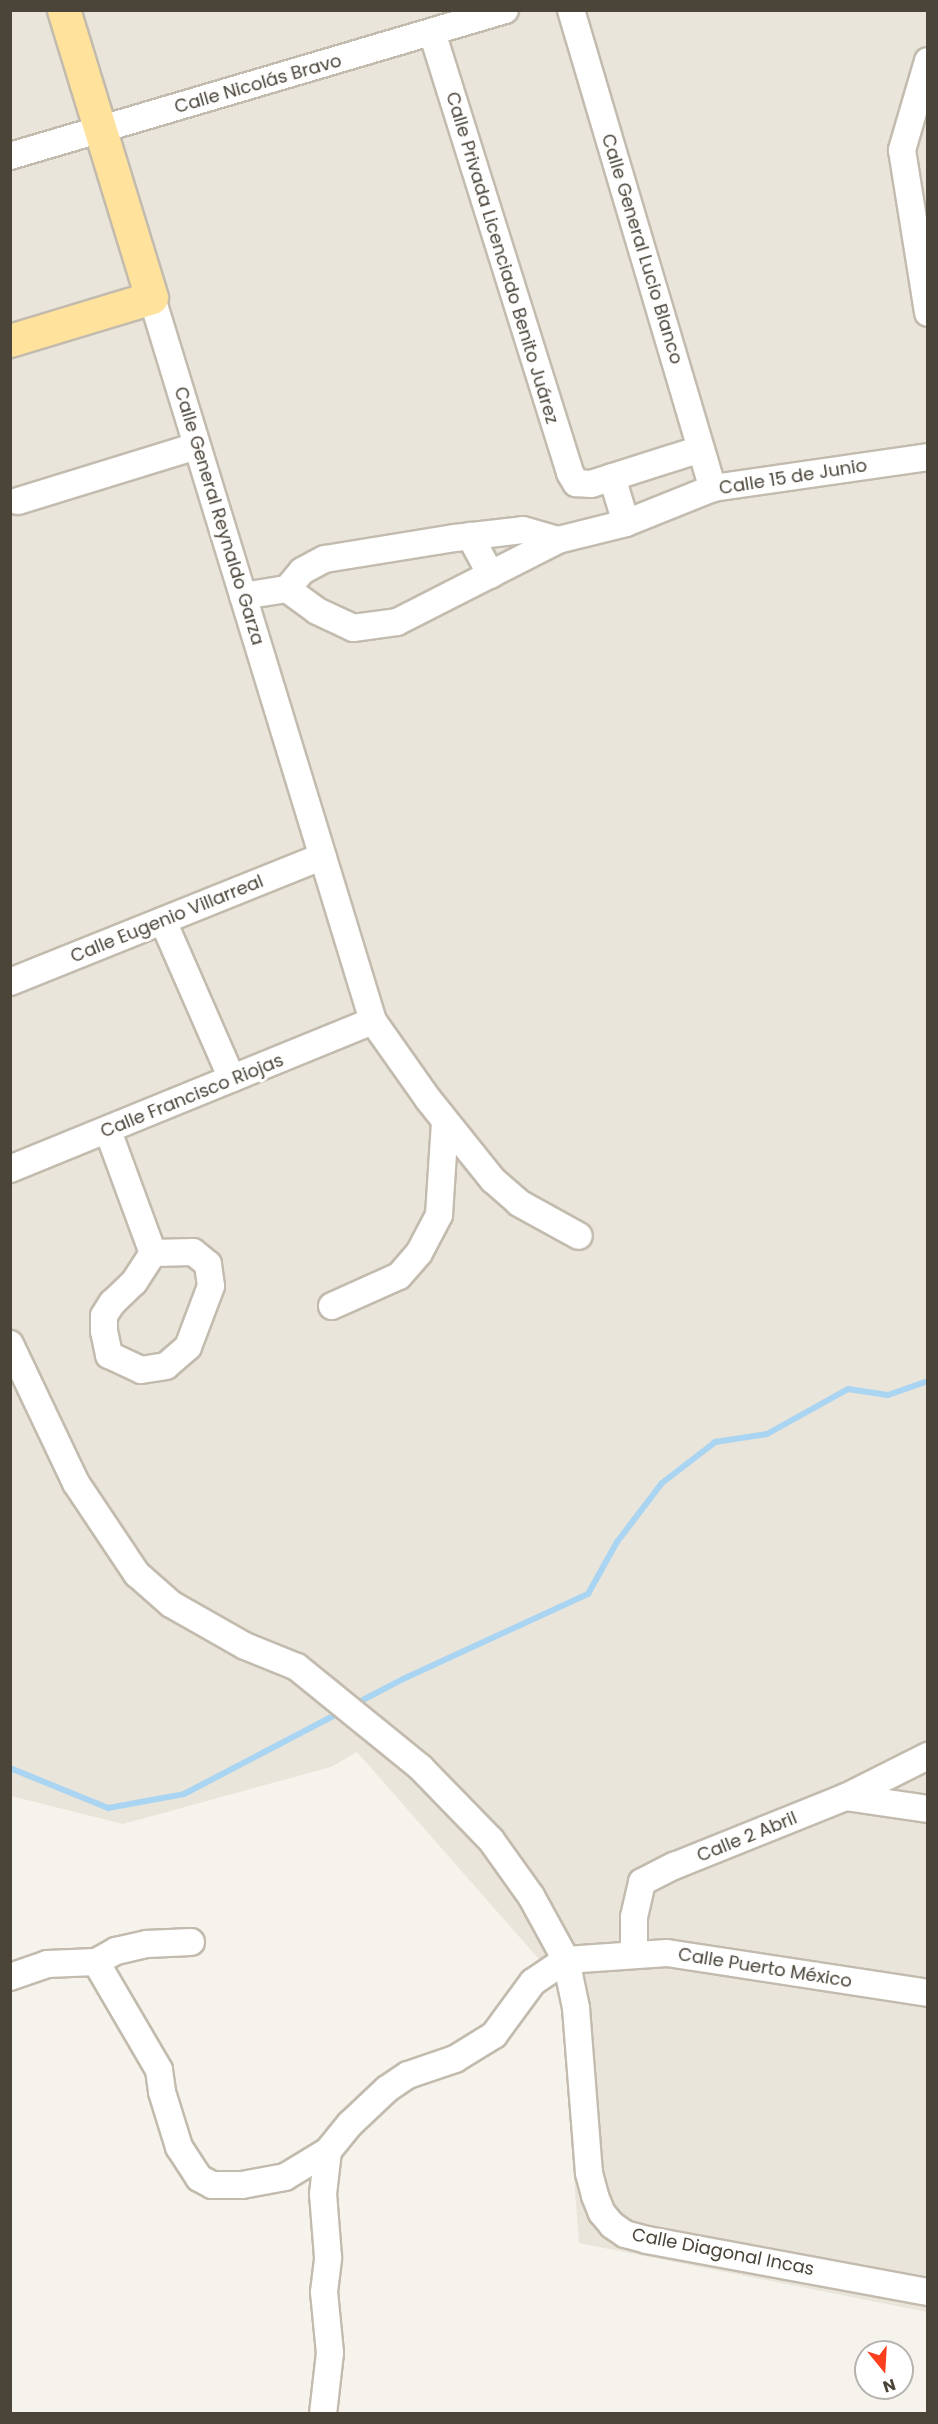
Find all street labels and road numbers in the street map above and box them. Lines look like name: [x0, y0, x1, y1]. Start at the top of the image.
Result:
street label: Calle Nicolás Bravo: [172, 50, 344, 118]
street label: Calle Privada Licenciado Benito Juárez: [441, 89, 563, 427]
street label: Calle General Lucio Blanco: [597, 131, 687, 367]
street label: Calle General Reynaldo Garza: [169, 384, 269, 648]
street label: Calle 15 de Junio: [718, 455, 868, 499]
street label: Calle Eugenio Villarreal: [67, 870, 267, 968]
street label: Calle Francisco Riojas: [97, 1049, 287, 1143]
street label: Calle 2 Abril: [694, 1807, 800, 1867]
street label: Calle Puerto México: [677, 1944, 853, 1992]
street label: Calle Diagonal Incas: [630, 2224, 816, 2280]

